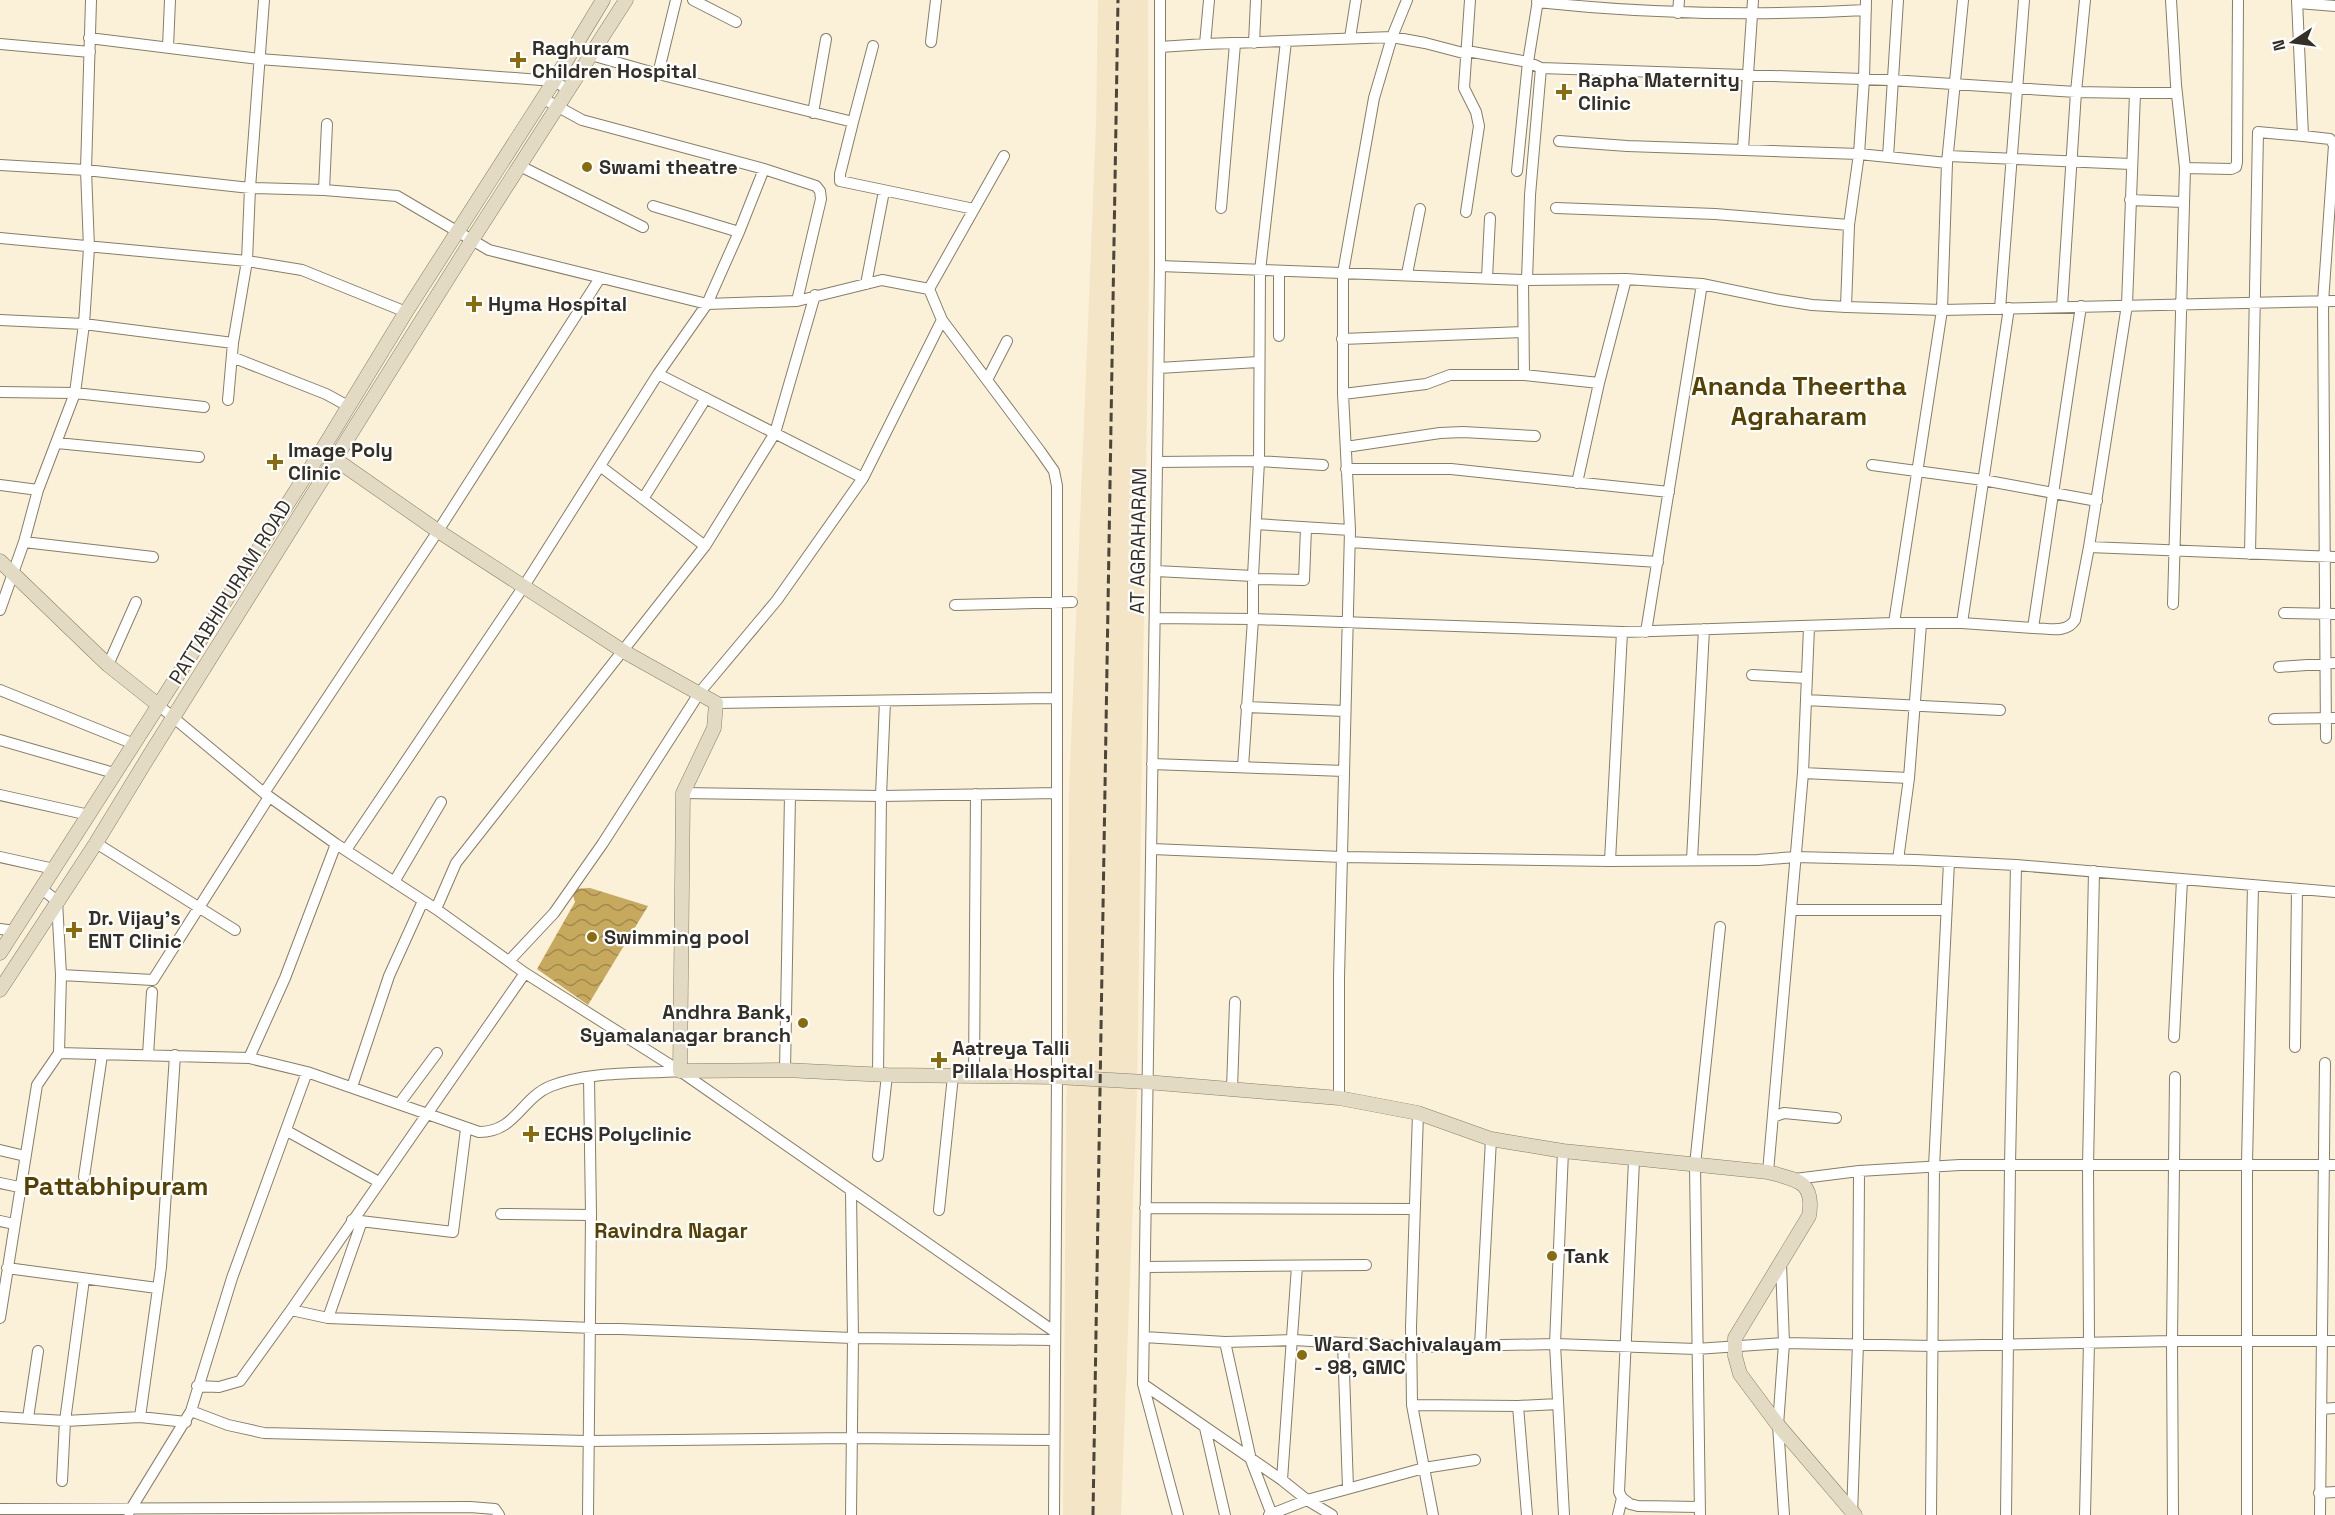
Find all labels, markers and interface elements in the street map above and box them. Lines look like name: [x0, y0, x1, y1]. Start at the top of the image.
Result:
north arrow: [2263, 12, 2323, 72]
place label: Raghuram Children Hospital: [532, 35, 697, 84]
text: N: [2267, 38, 2290, 53]
marker: Raghuram Children Hospital: [509, 51, 527, 69]
place label: Rapha Maternity Clinic: [1578, 67, 1740, 116]
marker: Rapha Maternity Clinic: [1555, 83, 1573, 101]
place label: Swami theatre: [599, 154, 738, 180]
marker: Swami theatre: [580, 160, 594, 174]
place label: Hyma Hospital: [488, 291, 627, 317]
marker: Hyma Hospital: [465, 295, 483, 313]
district label: Ananda Theertha Agraharam: [1691, 369, 1907, 433]
place label: Image Poly Clinic: [288, 437, 393, 486]
marker: Image Poly Clinic: [266, 453, 284, 471]
street label: AT AGRAHARAM: [1124, 468, 1152, 614]
street label: PATTABHIPURAM ROAD: [163, 495, 297, 689]
place label: Dr. Vijay's ENT Clinic: [88, 905, 182, 954]
marker: Dr. Vijay's ENT Clinic: [65, 921, 83, 939]
place label: Swimming pool: [604, 924, 749, 950]
marker: Swimming pool: [585, 930, 599, 944]
place label: Andhra Bank, Syamalanagar branch: [580, 999, 791, 1048]
marker: Andhra Bank, Syamalanagar branch: [796, 1016, 810, 1030]
place label: Aatreya Talli Pillala Hospital: [952, 1035, 1093, 1084]
marker: Aatreya Talli Pillala Hospital: [930, 1051, 948, 1069]
place label: ECHS Polyclinic: [544, 1121, 692, 1147]
marker: ECHS Polyclinic: [522, 1125, 540, 1143]
district label: Pattabhipuram: [23, 1169, 209, 1203]
district label: Ravindra Nagar: [594, 1217, 748, 1244]
place label: Tank: [1564, 1243, 1609, 1269]
marker: Tank: [1545, 1249, 1559, 1263]
place label: Ward Sachivalayam - 98, GMC: [1314, 1331, 1501, 1380]
marker: Ward Sachivalayam - 98, GMC: [1295, 1348, 1309, 1362]

